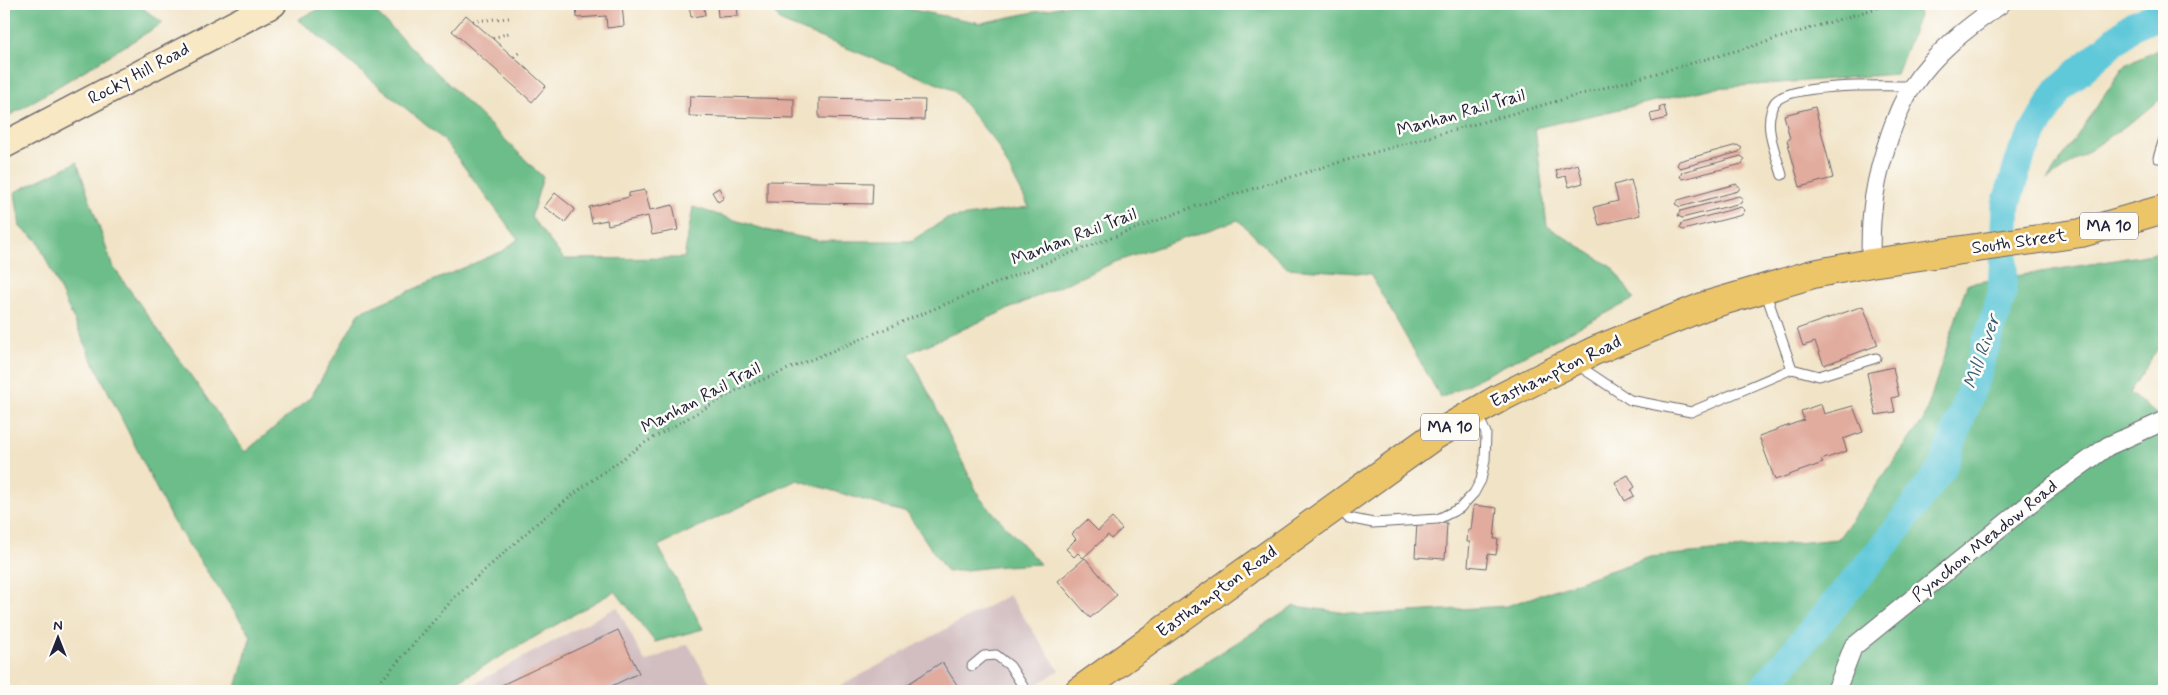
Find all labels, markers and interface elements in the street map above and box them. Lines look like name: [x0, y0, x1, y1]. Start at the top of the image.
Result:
street label: Rocky Hill Road: [84, 37, 194, 111]
street label: Manhan Rail Trail: [1394, 83, 1528, 143]
street label: Manhan Rail Trail: [1008, 202, 1140, 272]
road number: MA 10: [2080, 212, 2138, 240]
street label: South Street: [1970, 223, 2068, 261]
water label: Mill River: [1958, 309, 2007, 392]
street label: Easthampton Road: [1486, 330, 1626, 414]
street label: Manhan Rail Trail: [637, 356, 765, 440]
road number: MA 10: [1421, 414, 1479, 441]
street label: Pynchon Meadow Road: [1907, 475, 2063, 607]
street label: Easthampton Road: [1152, 540, 1282, 644]
north arrow: [32, 612, 82, 662]
text: N: [53, 617, 63, 635]

